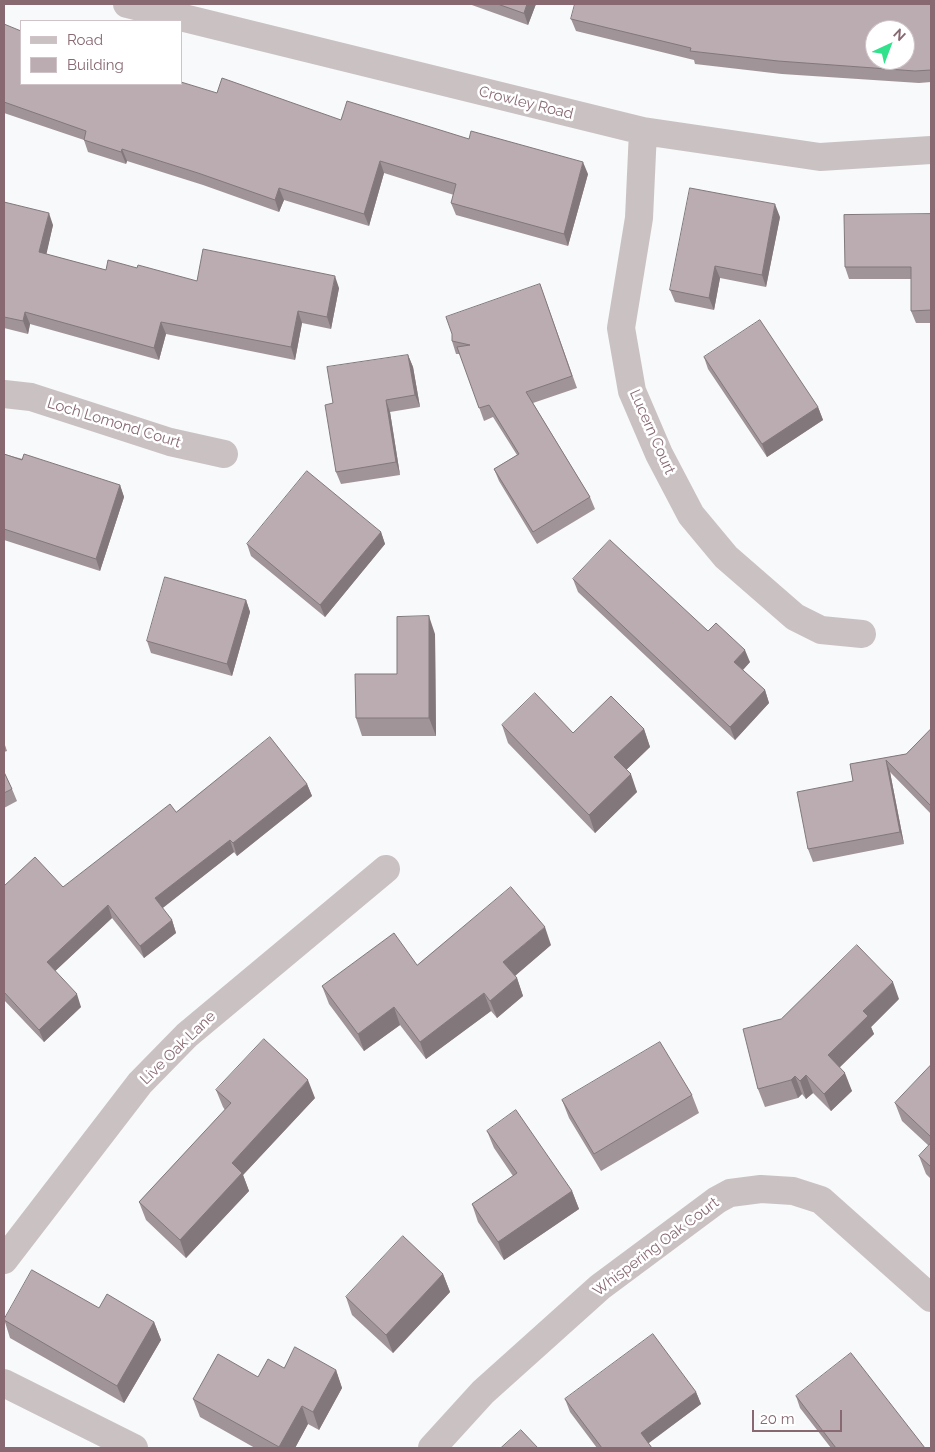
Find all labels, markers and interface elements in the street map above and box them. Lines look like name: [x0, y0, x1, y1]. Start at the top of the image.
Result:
legend: [20, 20, 182, 85]
north arrow: [865, 20, 915, 70]
text: N: [890, 25, 909, 44]
text: Road: [67, 31, 103, 49]
text: Building: [67, 56, 124, 74]
street label: Crowley Road: [477, 83, 575, 123]
street label: Lucern Court: [625, 387, 679, 477]
street label: Loch Lomond Court: [45, 394, 183, 452]
street label: Live Oak Lane: [136, 1007, 220, 1089]
street label: Whispering Oak Court: [590, 1194, 722, 1300]
scale bar: [755, 1400, 845, 1432]
text: 20 m: [760, 1410, 795, 1428]

